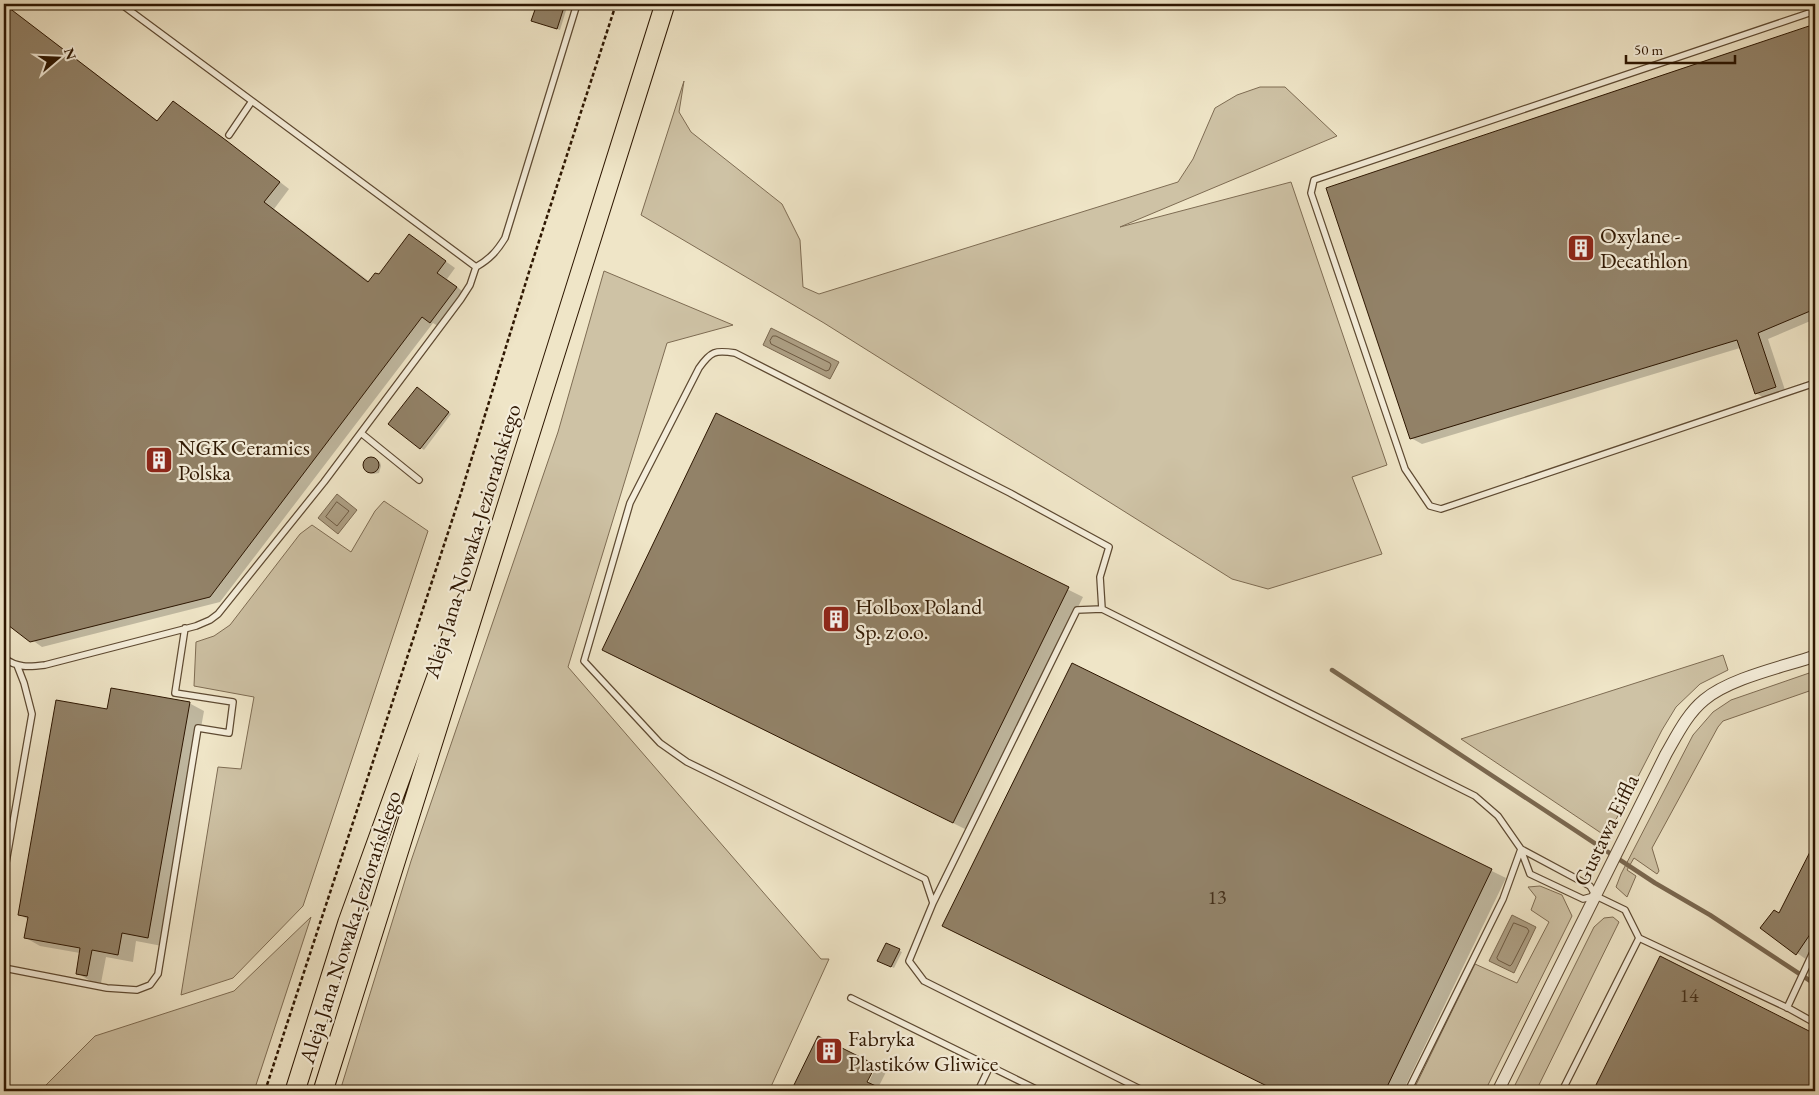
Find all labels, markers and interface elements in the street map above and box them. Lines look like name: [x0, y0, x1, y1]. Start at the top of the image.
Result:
north arrow: [32, 32, 82, 82]
scale bar: [1626, 32, 1735, 64]
text: 50 m: [1634, 40, 1663, 59]
text: N: [60, 45, 81, 63]
place label: Oxylane - Decathlon: [1600, 221, 1689, 275]
building icon: Oxylane - Decathlon: [1566, 233, 1596, 263]
street label: Aleja Jana Nowaka-Jeziorańskiego: [416, 400, 528, 683]
place label: NGK Ceramics Polska: [178, 433, 310, 487]
building icon: NGK Ceramics Polska: [144, 445, 174, 475]
place label: Holbox Poland Sp. z o.o.: [855, 592, 983, 646]
building icon: Holbox Poland Sp. z o.o.: [821, 604, 851, 634]
street label: Gustawa Eiffla: [1566, 769, 1646, 891]
street label: Aleja Jana Nowaka-Jeziorańskiego: [292, 787, 408, 1068]
house number: 13: [1207, 884, 1227, 910]
house number: 14: [1679, 982, 1699, 1008]
place label: Fabryka Plastików Gliwice: [848, 1024, 999, 1078]
building icon: Fabryka Plastików Gliwice: [814, 1036, 844, 1066]

